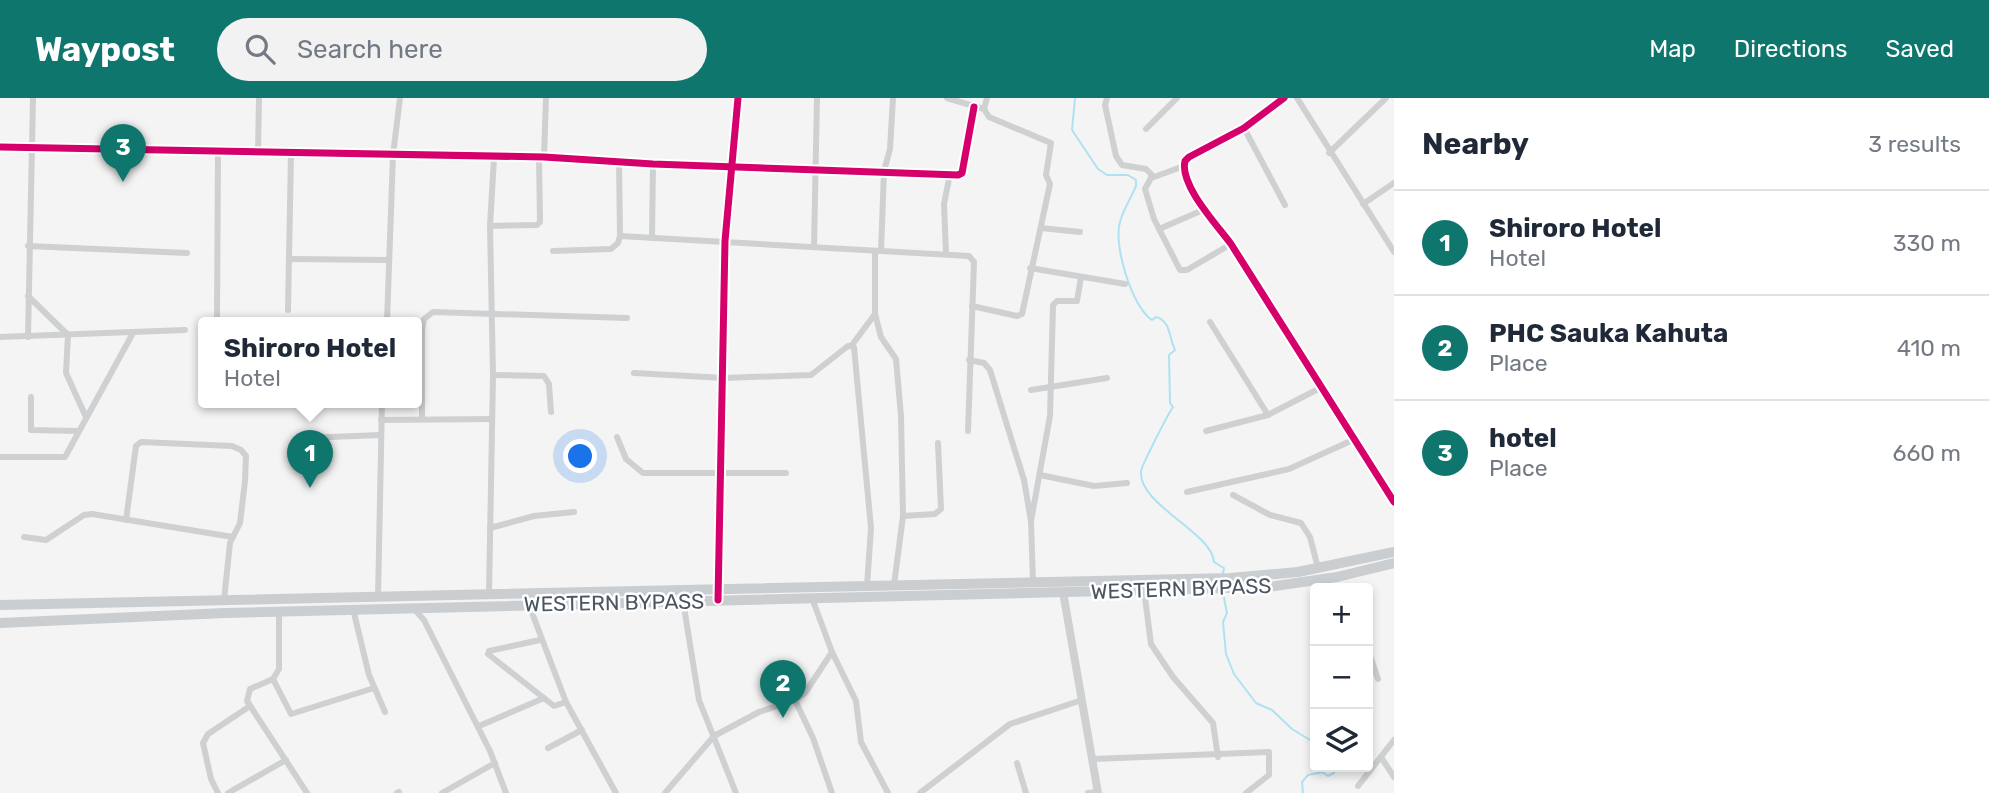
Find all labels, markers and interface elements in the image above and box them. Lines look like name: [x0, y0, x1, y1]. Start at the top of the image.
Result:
search box: [217, 18, 707, 81]
text: Waypost: [35, 30, 175, 69]
icon: search: [241, 30, 279, 68]
text: Search here: [297, 34, 443, 65]
text: Map: [1649, 35, 1696, 63]
text: Directions: [1734, 35, 1847, 63]
text: Saved: [1885, 35, 1954, 63]
pin: 3: [100, 124, 146, 182]
text: Nearby: [1422, 126, 1529, 162]
text: 3 results: [1868, 130, 1961, 158]
text: Shiroro Hotel: [1489, 213, 1661, 244]
text: 1: [1439, 229, 1451, 257]
text: 330 m: [1893, 229, 1961, 257]
text: Hotel: [1489, 244, 1546, 272]
popup: [198, 317, 422, 408]
text: PHC Sauka Kahuta: [1489, 318, 1728, 349]
text: Shiroro Hotel: [224, 333, 396, 364]
text: 2: [1438, 334, 1452, 362]
text: 410 m: [1897, 334, 1961, 362]
text: Place: [1489, 349, 1548, 377]
text: Hotel: [224, 364, 281, 392]
text: hotel: [1489, 423, 1557, 454]
pin: 1: [287, 430, 333, 488]
your location: [563, 439, 597, 473]
text: 3: [1437, 439, 1453, 467]
text: 660 m: [1893, 439, 1961, 467]
text: Place: [1489, 454, 1548, 482]
street label: WESTERN BYPASS: [1090, 573, 1272, 604]
map controls: [1310, 583, 1373, 772]
button: +: [1310, 583, 1373, 646]
street label: WESTERN BYPASS: [523, 588, 705, 617]
button: −: [1310, 646, 1373, 709]
pin: 2: [760, 660, 806, 718]
button: layers: [1310, 709, 1373, 772]

